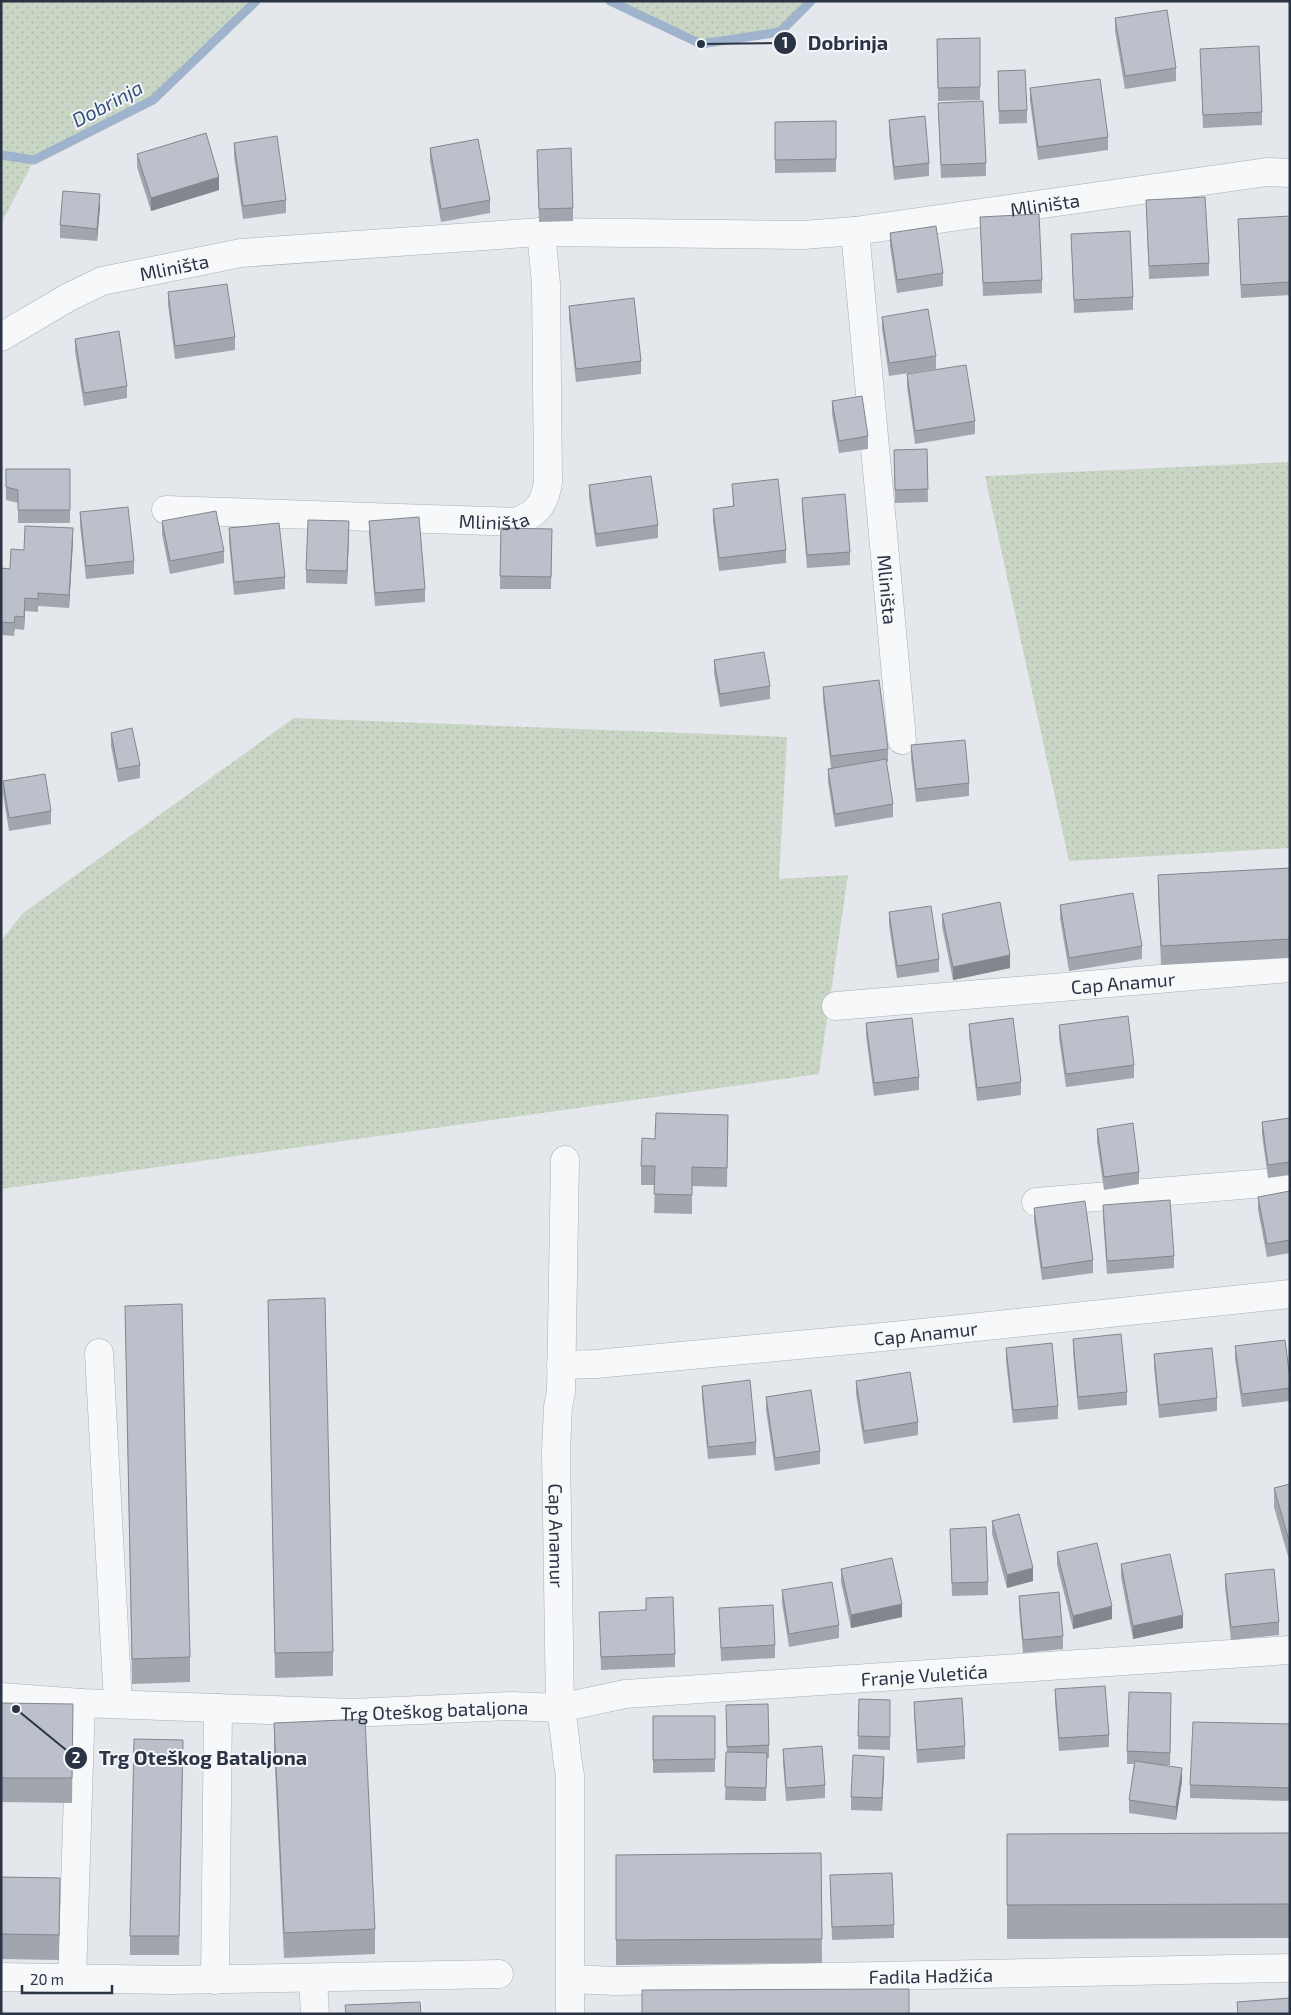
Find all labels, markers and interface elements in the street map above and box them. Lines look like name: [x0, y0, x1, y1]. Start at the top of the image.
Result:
callout: Dobrinja: [773, 26, 898, 61]
text: Dobrinja: [808, 30, 888, 54]
text: 1: [782, 33, 788, 51]
water label: Dobrinja: [67, 74, 147, 132]
street label: Mliništa: [1008, 187, 1081, 220]
street label: Mliništa: [137, 248, 211, 285]
street label: Mliništa: [458, 506, 533, 534]
street label: Mliništa: [873, 553, 903, 625]
street label: Cap Anamur: [1070, 966, 1176, 998]
street label: Cap Anamur: [872, 1316, 979, 1349]
street label: Cap Anamur: [545, 1483, 570, 1588]
street label: Franje Vuletića: [860, 1659, 989, 1690]
street label: Trg Oteškog bataljona: [340, 1694, 529, 1725]
callout: Trg Oteškog Bataljona: [63, 1740, 317, 1775]
text: Trg Oteškog Bataljona: [99, 1745, 307, 1769]
text: 2: [72, 1748, 81, 1766]
scale bar: [22, 1962, 112, 1994]
street label: Fadila Hadžića: [868, 1962, 993, 1988]
text: 20 m: [30, 1970, 64, 1988]

